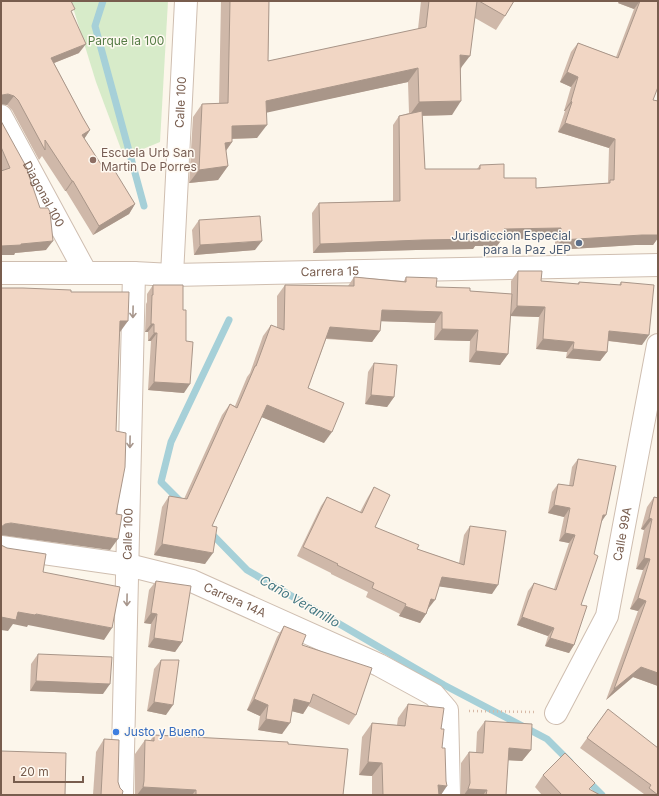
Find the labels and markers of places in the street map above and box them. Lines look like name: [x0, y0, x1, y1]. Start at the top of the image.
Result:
place label: Escuela Urb San Martin De Porres: [101, 145, 197, 174]
marker: Escuela Urb San Martin De Porres: [88, 155, 98, 165]
place label: Jurisdiccion Especial para la Paz JEP: [451, 228, 571, 257]
marker: Jurisdiccion Especial para la Paz JEP: [574, 238, 584, 248]
place label: Justo y Bueno: [124, 724, 205, 739]
marker: Justo y Bueno: [111, 727, 121, 737]

